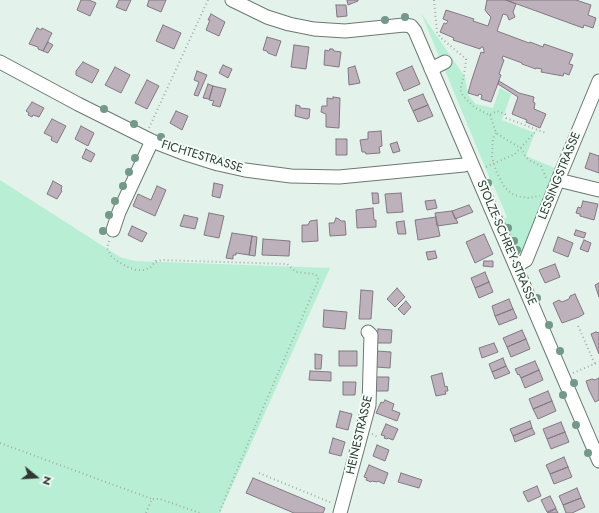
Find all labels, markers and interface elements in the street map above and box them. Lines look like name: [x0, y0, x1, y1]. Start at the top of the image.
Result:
street label: LESSINGSTRASSE: [536, 130, 584, 222]
street label: FICHTESTRASSE: [160, 138, 244, 176]
street label: STOLZE-SCHREY-STRASSE: [473, 178, 539, 308]
street label: HEINESTRASSE: [344, 394, 376, 476]
north arrow: [16, 457, 56, 497]
text: N: [38, 474, 56, 487]

